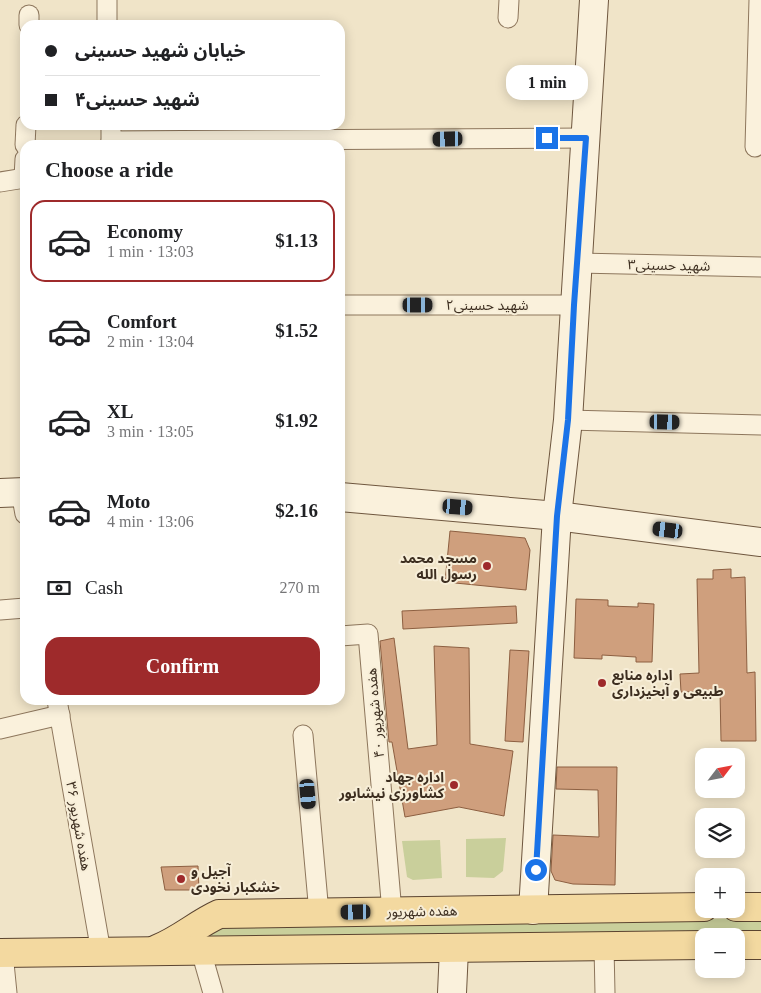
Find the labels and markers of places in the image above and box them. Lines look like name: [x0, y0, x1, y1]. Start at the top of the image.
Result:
place label: مسجد محمد رسول الله: [400, 551, 477, 583]
marker: مسجد محمد رسول الله: [481, 560, 493, 572]
place label: اداره منابع طبیعی و آبخیزداری: [612, 668, 724, 700]
marker: اداره منابع طبیعی و آبخیزداری: [596, 677, 608, 689]
place label: اداره جهاد کشاورزی نیشابور: [338, 770, 445, 802]
marker: اداره جهاد کشاورزی نیشابور: [448, 779, 460, 791]
place label: آجیل و خشکبار نخودی: [191, 863, 280, 896]
marker: آجیل و خشکبار نخودی: [175, 873, 187, 885]

